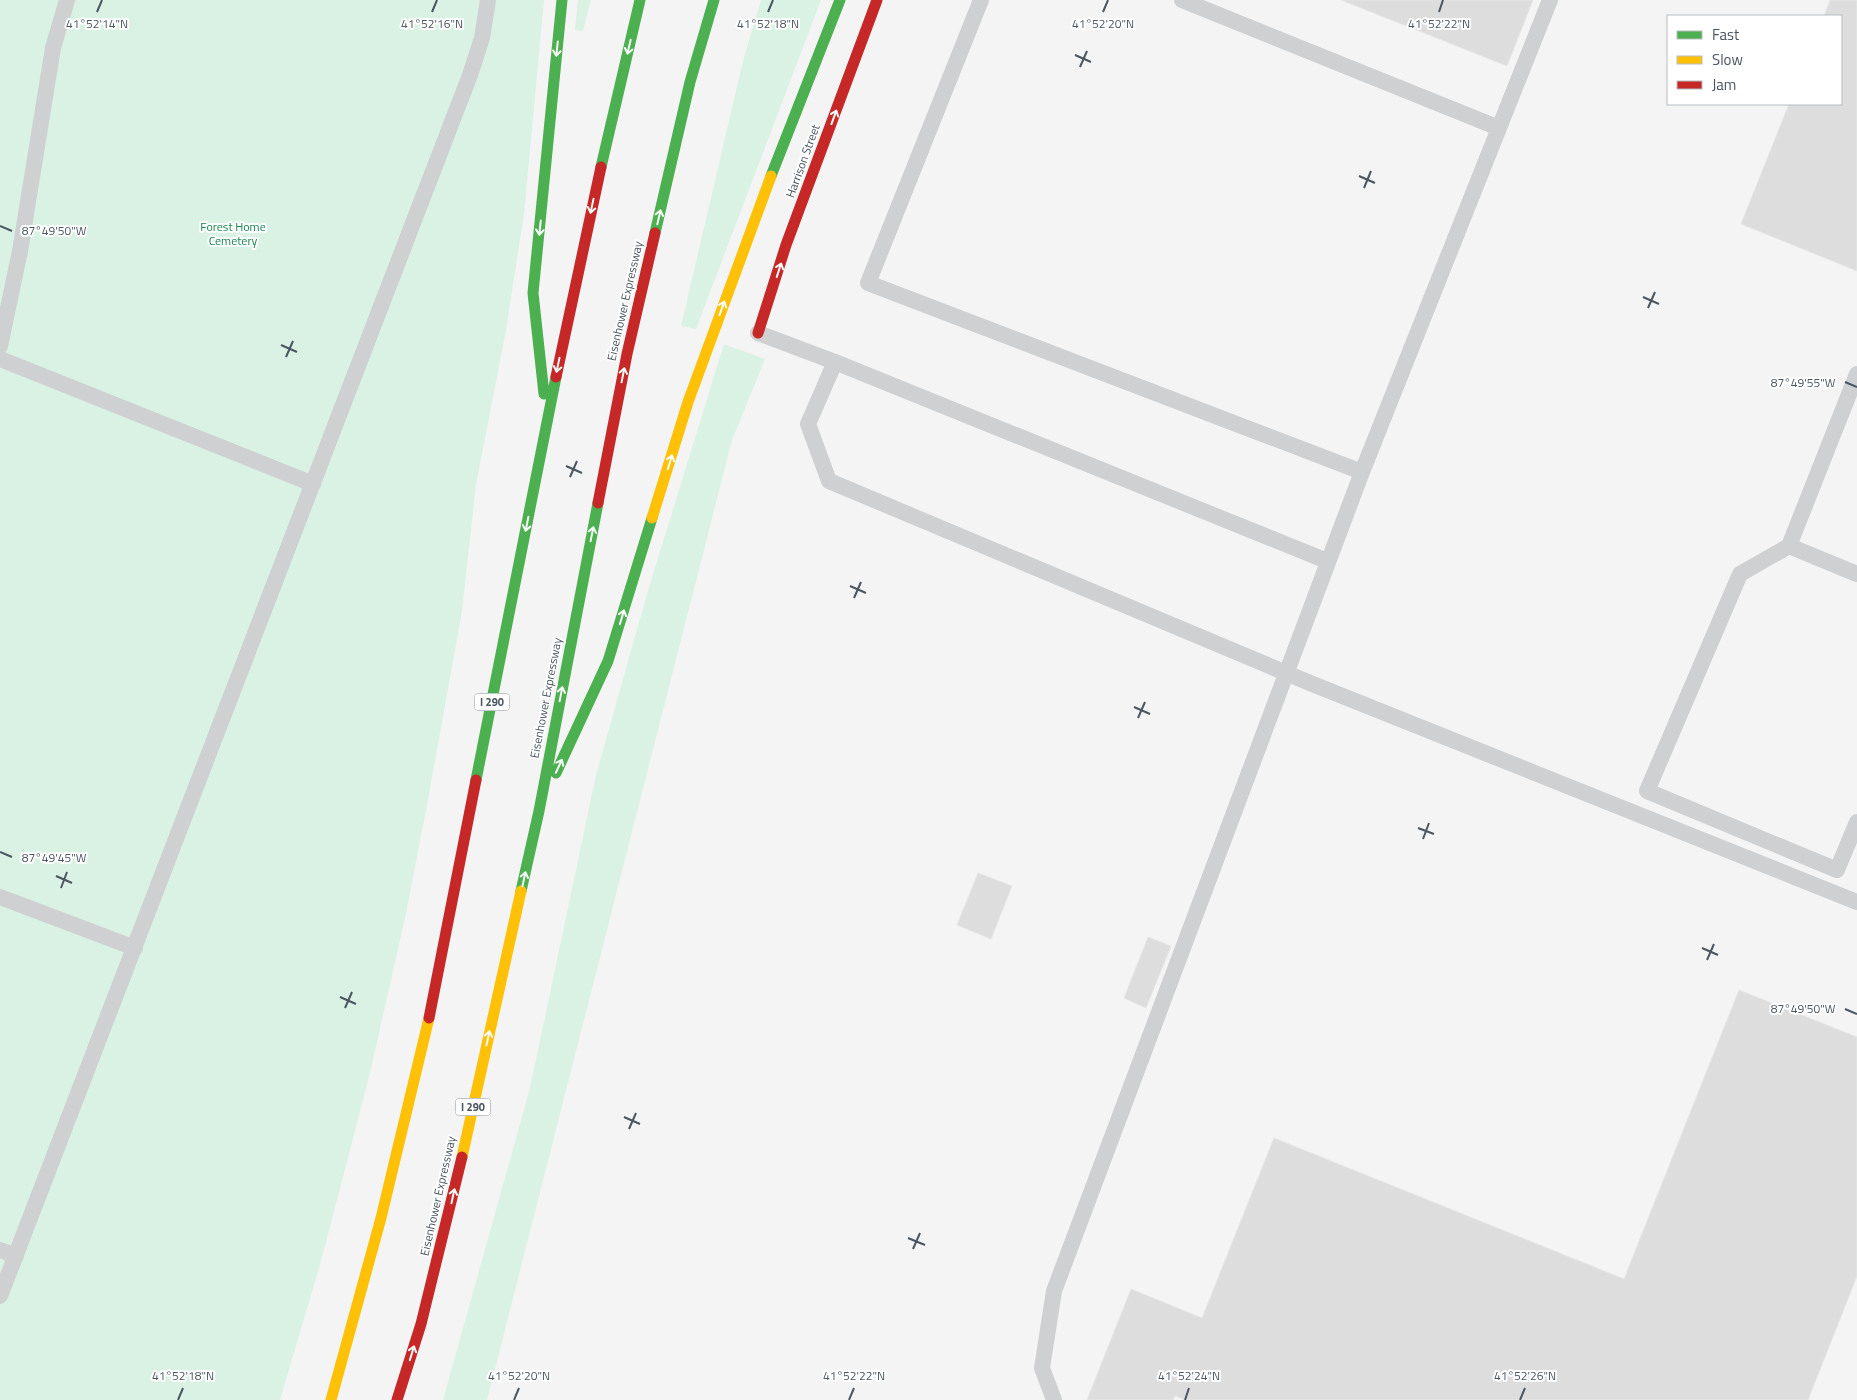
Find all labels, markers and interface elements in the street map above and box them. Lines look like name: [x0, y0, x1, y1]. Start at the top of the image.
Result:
text: 41°52'14"N: [66, 14, 128, 33]
text: 41°52'16"N: [401, 14, 463, 33]
text: 41°52'18"N: [737, 14, 799, 33]
text: 41°52'20"N: [1072, 14, 1134, 33]
text: 41°52'22"N: [1408, 14, 1470, 33]
legend: [1667, 15, 1842, 105]
text: Fast: [1712, 23, 1740, 46]
one-way arrow: [624, 39, 633, 55]
one-way arrow: [553, 40, 562, 56]
text: Slow: [1712, 48, 1743, 71]
text: Jam: [1712, 73, 1736, 96]
one-way arrow: [830, 110, 839, 125]
street label: Harrison Street: [780, 121, 825, 200]
one-way arrow: [586, 197, 596, 213]
one-way arrow: [655, 209, 664, 225]
park label: Forest Home Cemetery: [200, 217, 266, 250]
one-way arrow: [535, 219, 545, 235]
text: 87°49'50"W: [22, 221, 87, 240]
street label: Eisenhower Expressway: [601, 239, 648, 363]
one-way arrow: [774, 262, 784, 278]
one-way arrow: [718, 300, 727, 316]
one-way arrow: [553, 356, 562, 372]
one-way arrow: [618, 367, 628, 383]
text: 87°49'55"W: [1771, 373, 1836, 392]
one-way arrow: [665, 454, 675, 470]
one-way arrow: [521, 516, 531, 532]
one-way arrow: [588, 527, 597, 543]
one-way arrow: [617, 609, 627, 625]
street label: Eisenhower Expressway: [525, 636, 567, 760]
one-way arrow: [557, 686, 567, 702]
road number: I 290: [474, 694, 510, 710]
one-way arrow: [555, 759, 565, 774]
text: 87°49'45"W: [22, 848, 87, 867]
one-way arrow: [519, 871, 529, 887]
text: 87°49'50"W: [1771, 999, 1836, 1018]
one-way arrow: [484, 1030, 494, 1046]
road number: I 290: [456, 1098, 490, 1116]
street label: Eisenhower Expressway: [414, 1134, 461, 1258]
one-way arrow: [449, 1189, 458, 1205]
one-way arrow: [407, 1346, 417, 1362]
text: 41°52'18"N: [152, 1366, 214, 1385]
text: 41°52'20"N: [488, 1366, 550, 1385]
text: 41°52'22"N: [823, 1366, 885, 1385]
text: 41°52'24"N: [1158, 1366, 1220, 1385]
text: 41°52'26"N: [1494, 1366, 1556, 1385]

